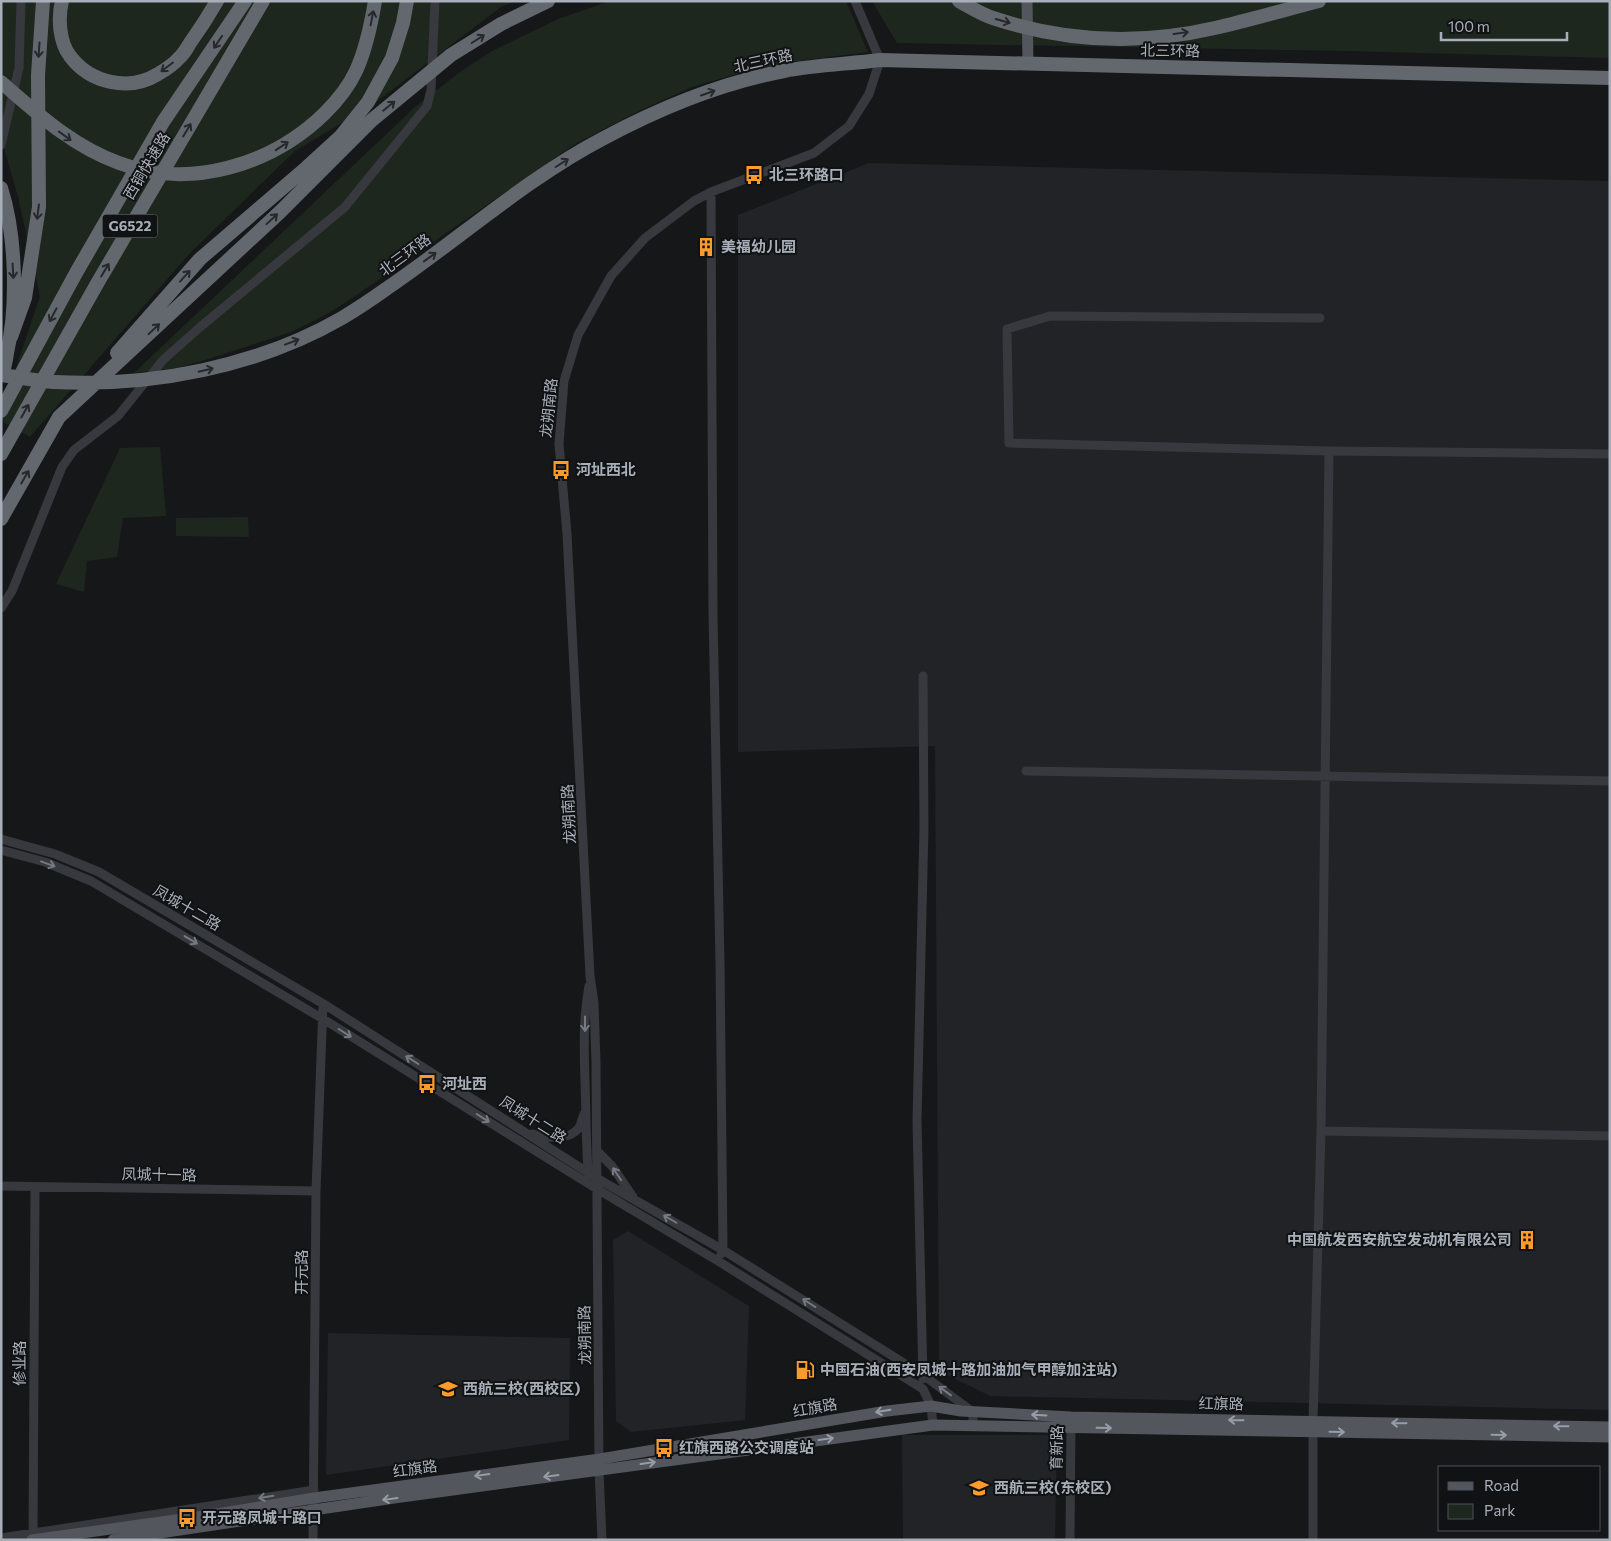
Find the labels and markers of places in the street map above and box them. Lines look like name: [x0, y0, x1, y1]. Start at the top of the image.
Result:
bus stop icon: 北三环路口: [743, 164, 765, 186]
place label: 北三环路口: [769, 165, 844, 183]
building icon: 美福幼儿园: [695, 236, 717, 258]
place label: 美福幼儿园: [721, 237, 796, 255]
bus stop icon: 河址西北: [550, 459, 572, 481]
place label: 河址西北: [576, 460, 636, 478]
bus stop icon: 河址西: [416, 1073, 438, 1095]
place label: 河址西: [442, 1074, 487, 1092]
building icon: 中国航发西安航空发动机有限公司: [1516, 1229, 1538, 1251]
place label: 中国航发西安航空发动机有限公司: [1287, 1230, 1512, 1248]
fuel station icon: 中国石油(西安凤城十路加油加气甲醇加注站): [794, 1359, 816, 1381]
place label: 中国石油(西安凤城十路加油加气甲醇加注站): [820, 1360, 1117, 1378]
school or university icon: 西航三校(西校区): [437, 1378, 459, 1400]
place label: 西航三校(西校区): [463, 1379, 580, 1397]
bus stop icon: 红旗西路公交调度站: [653, 1437, 675, 1459]
place label: 红旗西路公交调度站: [679, 1438, 814, 1456]
school or university icon: 西航三校(东校区): [968, 1477, 990, 1499]
place label: 西航三校(东校区): [994, 1478, 1111, 1496]
bus stop icon: 开元路凤城十路口: [176, 1507, 198, 1529]
place label: 开元路凤城十路口: [202, 1508, 322, 1526]

